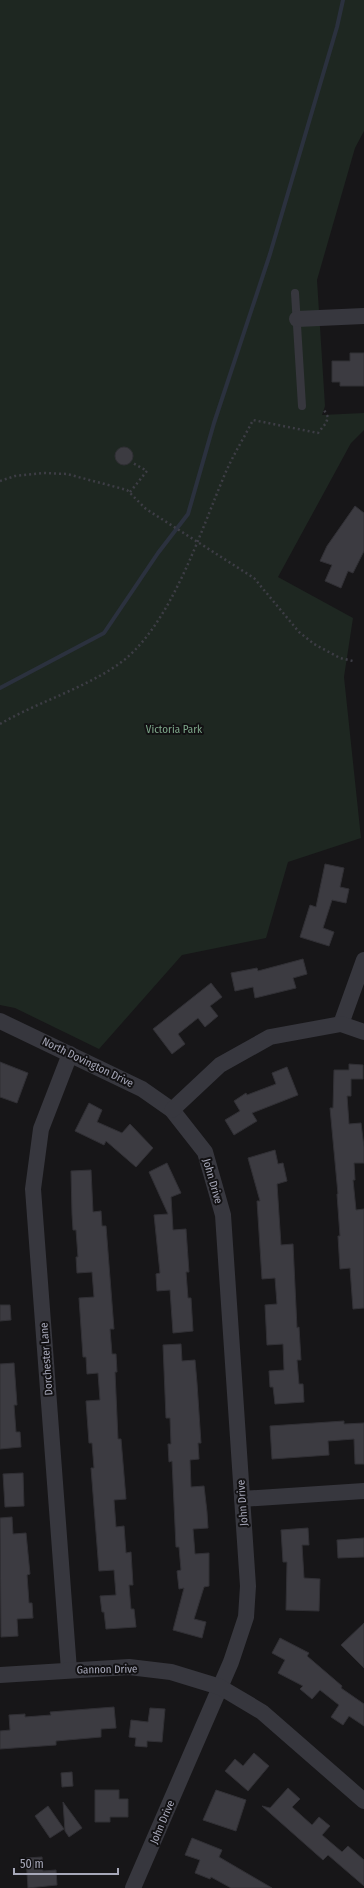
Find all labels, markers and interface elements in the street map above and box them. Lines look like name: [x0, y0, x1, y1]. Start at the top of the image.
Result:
park label: Victoria Park: [146, 723, 203, 736]
street label: North Dovington Drive: [40, 1035, 136, 1090]
street label: John Drive: [200, 1157, 225, 1205]
street label: Dorchester Lane: [37, 1322, 56, 1396]
street label: John Drive: [234, 1479, 251, 1526]
street label: Gannon Drive: [77, 1662, 137, 1677]
street label: John Drive: [147, 1798, 177, 1846]
scale bar: [14, 1850, 118, 1876]
text: 50 m: [20, 1857, 44, 1871]

